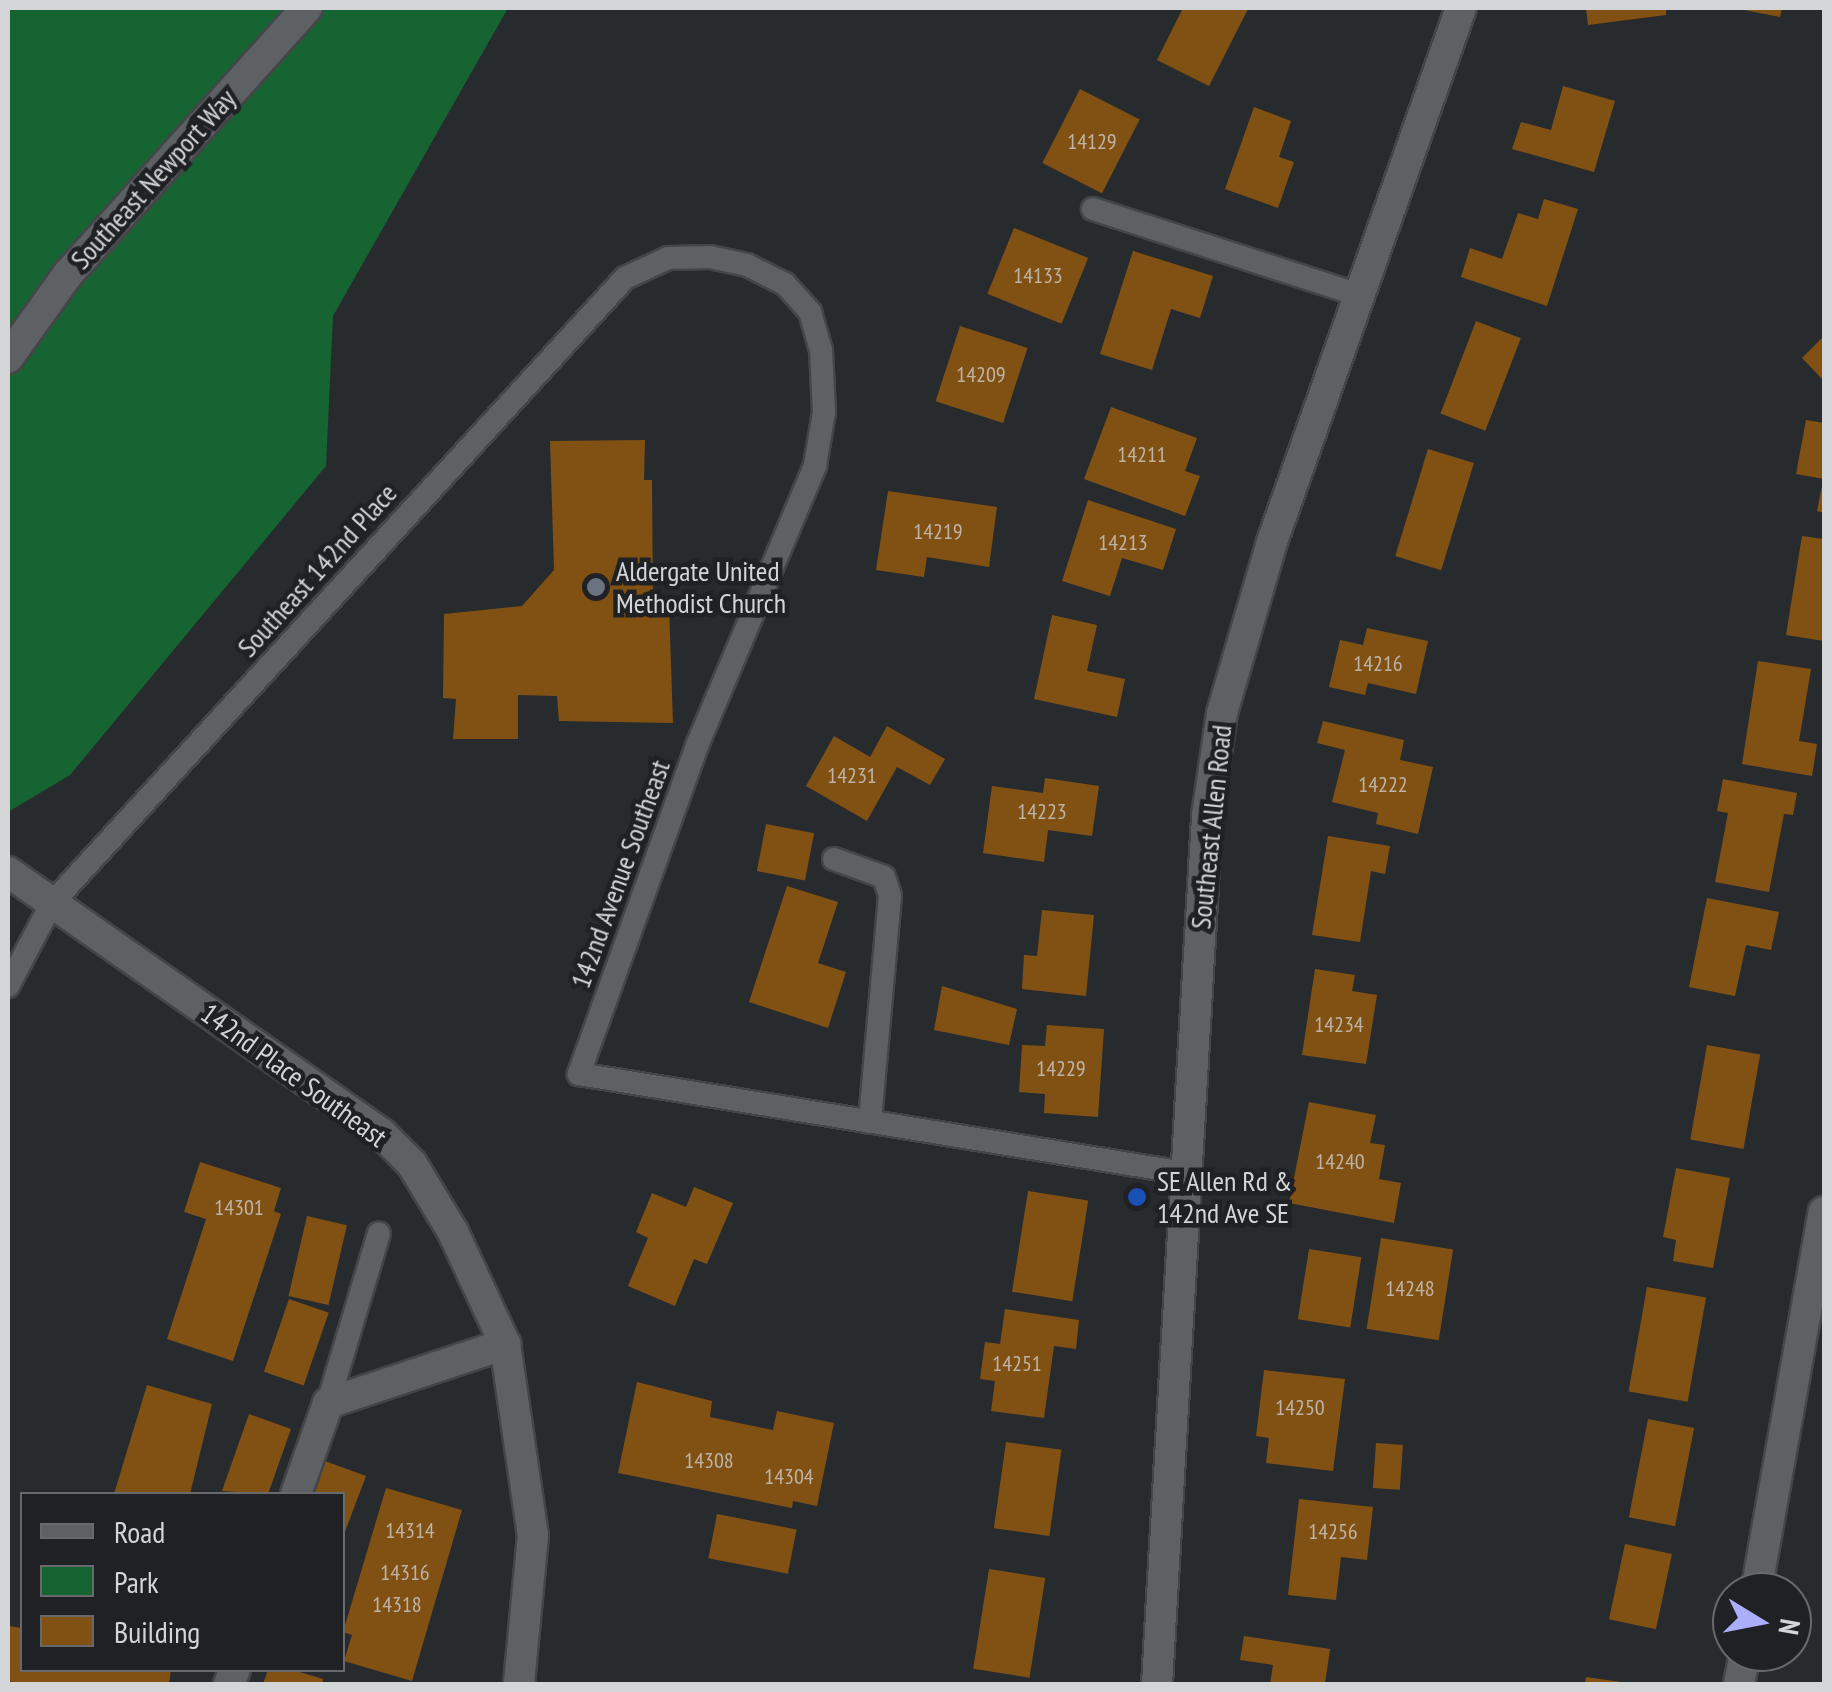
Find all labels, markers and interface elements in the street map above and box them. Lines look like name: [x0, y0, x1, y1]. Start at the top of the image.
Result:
street label: Southeast Newport Way: [63, 82, 243, 276]
house number: 14129: [1067, 129, 1117, 155]
house number: 14133: [1013, 263, 1063, 289]
house number: 14209: [956, 362, 1006, 388]
house number: 14211: [1117, 442, 1167, 468]
street label: Southeast 142nd Place: [230, 476, 404, 664]
house number: 14219: [913, 519, 963, 545]
house number: 14213: [1098, 530, 1148, 556]
place label: Aldergate United Methodist Church: [616, 554, 786, 620]
marker: Aldergate United Methodist Church: [585, 576, 607, 598]
house number: 14216: [1353, 651, 1403, 677]
street label: Southeast Allen Road: [1184, 723, 1238, 931]
street label: 142nd Avenue Southeast: [563, 755, 677, 993]
house number: 14231: [827, 763, 877, 789]
house number: 14222: [1358, 772, 1408, 798]
house number: 14223: [1017, 799, 1067, 825]
street label: 142nd Place Southeast: [194, 996, 394, 1154]
house number: 14234: [1314, 1012, 1364, 1038]
house number: 14229: [1036, 1056, 1086, 1082]
house number: 14240: [1315, 1149, 1365, 1175]
place label: SE Allen Rd & 142nd Ave SE: [1157, 1164, 1293, 1230]
marker: SE Allen Rd & 142nd Ave SE: [1126, 1186, 1148, 1208]
house number: 14301: [214, 1195, 264, 1221]
house number: 14248: [1385, 1276, 1435, 1302]
house number: 14251: [992, 1351, 1042, 1377]
house number: 14250: [1275, 1395, 1325, 1421]
house number: 14308: [684, 1448, 734, 1474]
house number: 14304: [764, 1464, 814, 1490]
legend: [20, 1492, 345, 1672]
text: Road: [114, 1512, 165, 1551]
house number: 14314: [385, 1518, 435, 1544]
house number: 14256: [1308, 1519, 1358, 1545]
house number: 14316: [380, 1560, 430, 1586]
text: Park: [114, 1562, 159, 1601]
north arrow: [1712, 1572, 1812, 1672]
house number: 14318: [372, 1592, 422, 1618]
text: Building: [114, 1612, 200, 1651]
text: N: [1771, 1616, 1810, 1638]

